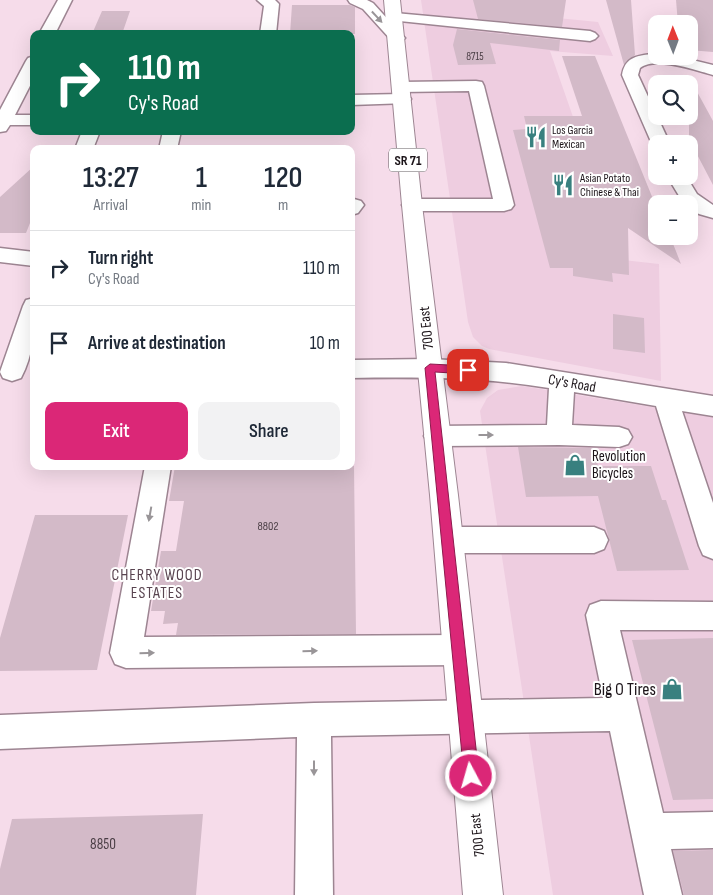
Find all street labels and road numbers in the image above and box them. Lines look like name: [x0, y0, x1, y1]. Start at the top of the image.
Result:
road number: SR 71: [389, 148, 427, 172]
street label: 700 East: [415, 305, 438, 351]
street label: Cy's Road: [547, 370, 597, 397]
street label: 700 East: [466, 812, 489, 858]

